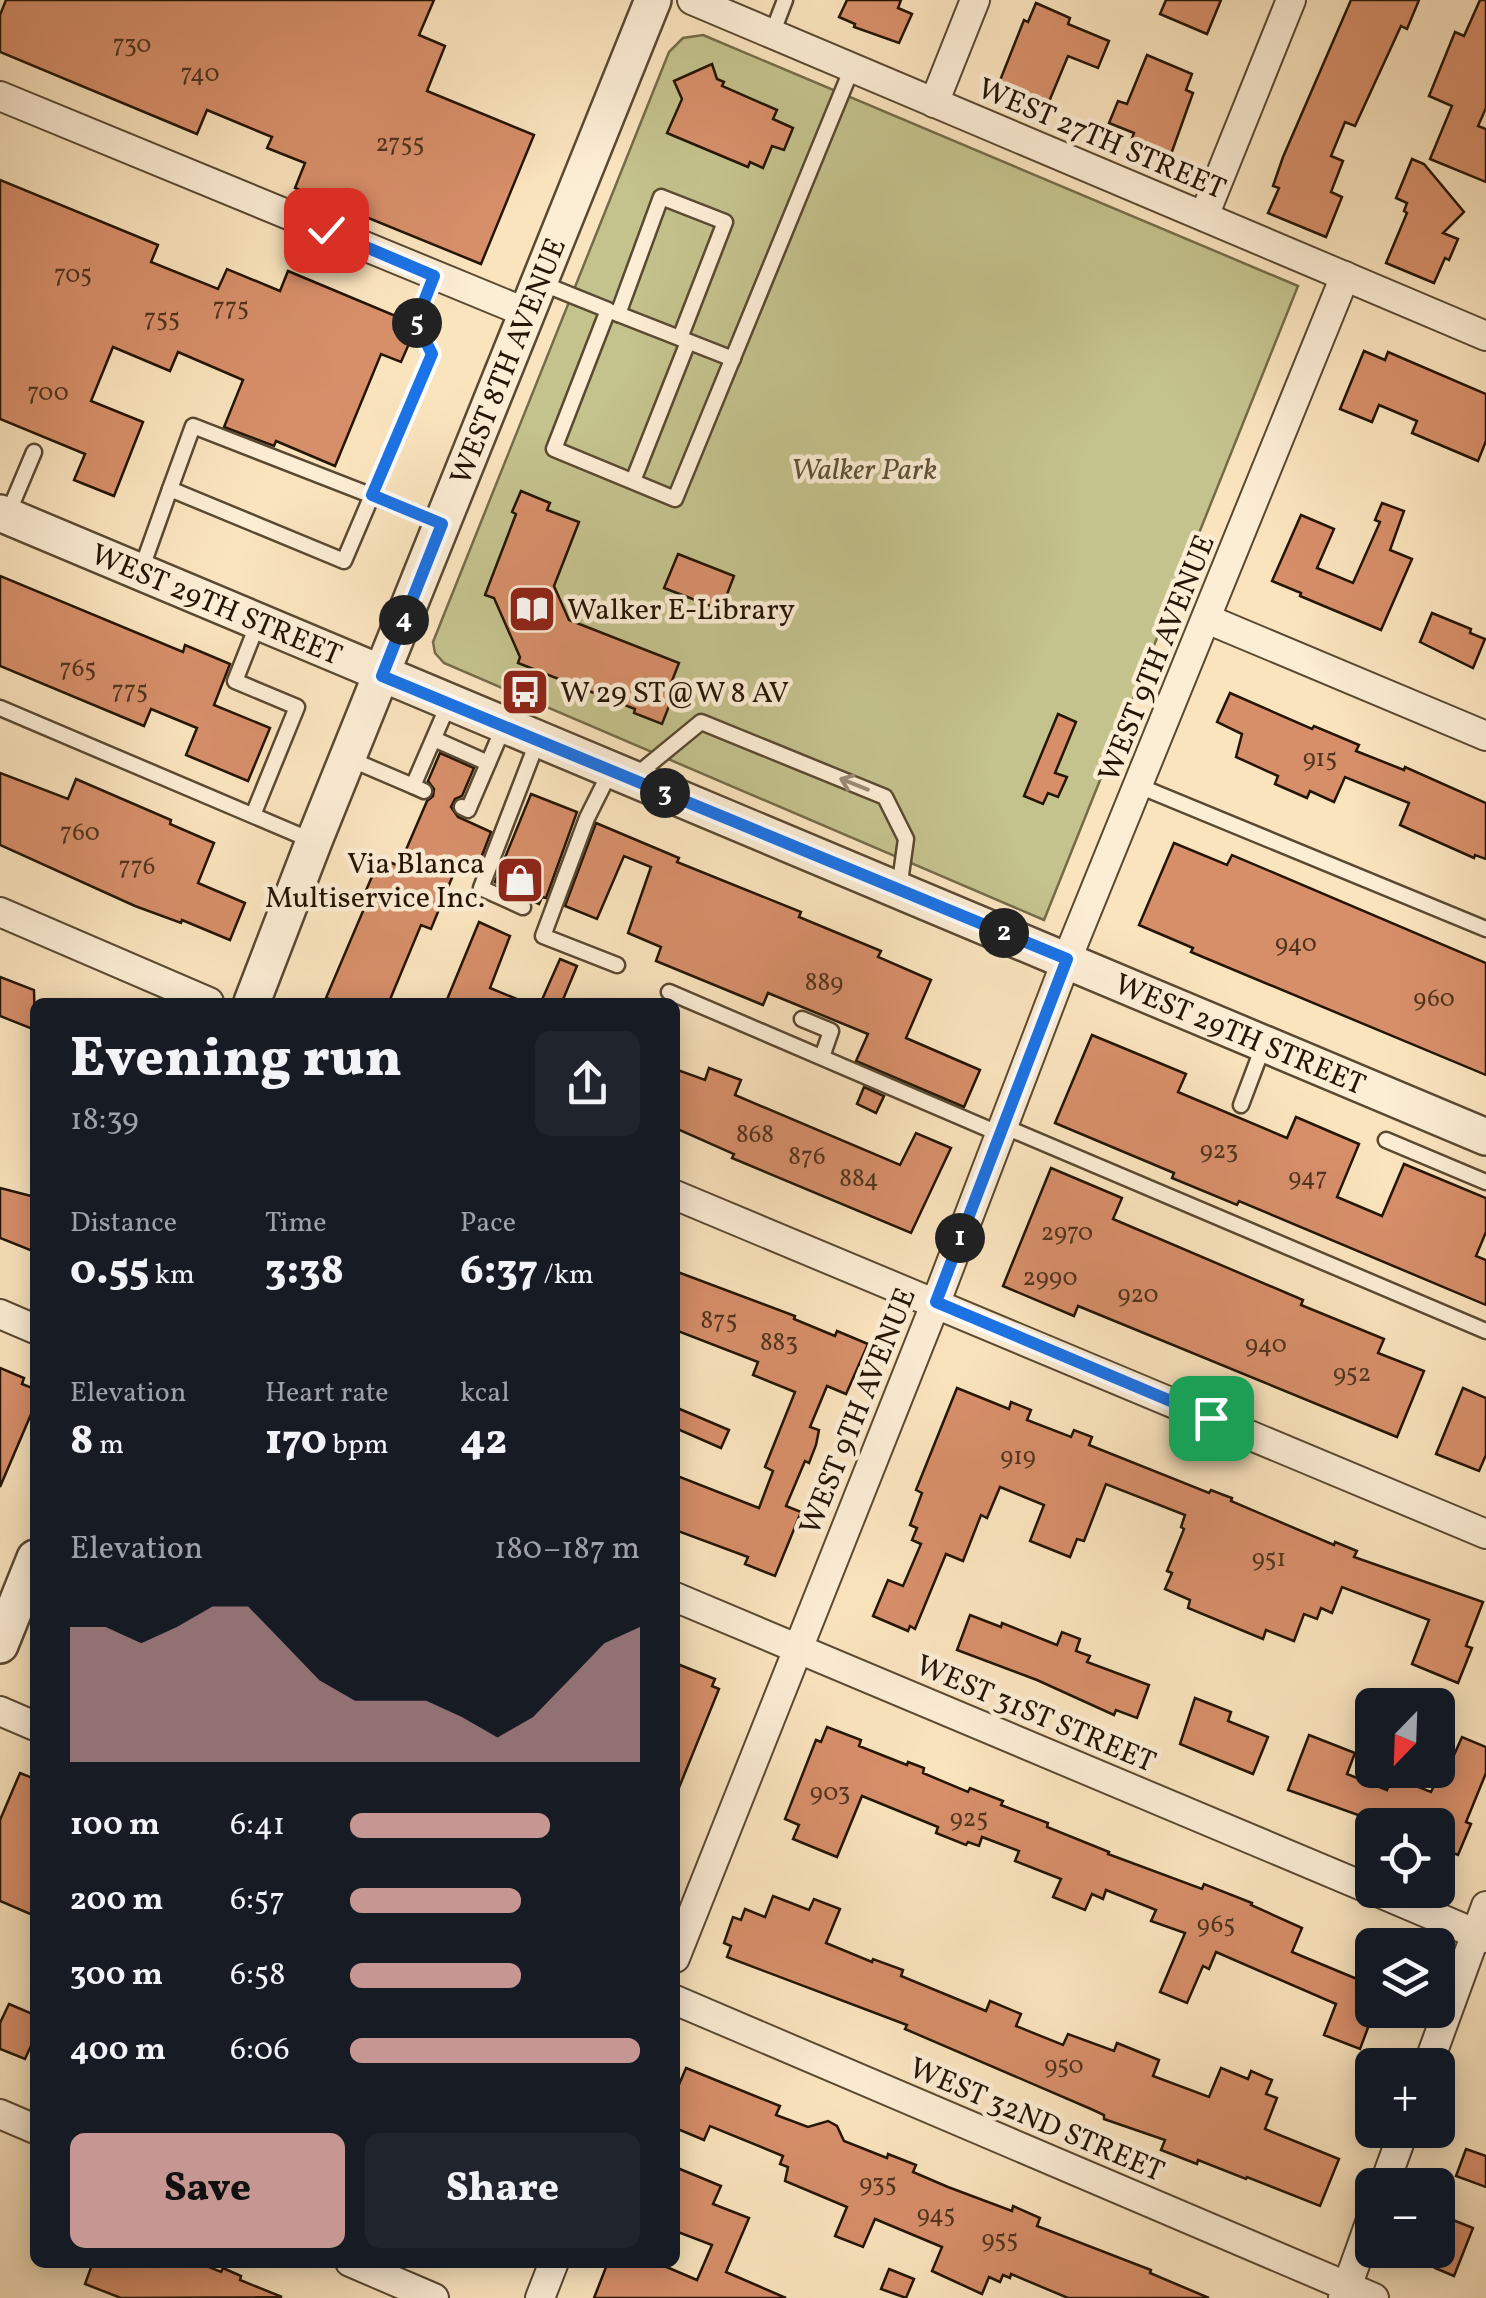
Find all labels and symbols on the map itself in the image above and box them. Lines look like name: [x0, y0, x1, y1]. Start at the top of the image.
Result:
house number: 730: [113, 28, 151, 63]
house number: 740: [180, 57, 220, 92]
street label: WEST 27TH STREET: [971, 69, 1232, 211]
house number: 2755: [376, 127, 424, 162]
pin: [284, 188, 369, 273]
street label: WEST 8TH AVENUE: [441, 232, 578, 491]
house number: 705: [54, 258, 92, 293]
house number: 775: [213, 291, 249, 326]
pin: 5: [392, 298, 442, 348]
house number: 755: [144, 302, 180, 337]
house number: 700: [27, 376, 69, 411]
park label: Walker Park: [791, 450, 937, 492]
street label: WEST 9TH AVENUE: [1089, 529, 1227, 788]
street label: WEST 29TH STREET: [84, 534, 348, 677]
library icon: Walker E-Library: [506, 583, 558, 635]
place label: Walker E-Library: [567, 590, 795, 632]
pin: 4: [379, 595, 429, 645]
house number: 765: [60, 652, 96, 687]
bus stop icon: W 29 ST@W 8 AV: [499, 666, 551, 718]
place label: W 29 ST@W 8 AV: [560, 673, 789, 715]
house number: 775: [112, 674, 148, 709]
house number: 915: [1303, 742, 1337, 777]
pin: 3: [640, 768, 690, 818]
one-way arrow: [839, 773, 869, 791]
house number: 760: [60, 816, 100, 851]
place label: Via Blanca Multiservice Inc.: [265, 844, 485, 920]
house number: 776: [119, 850, 155, 885]
shop icon: Via Blanca Multiservice Inc.: [494, 854, 546, 906]
pin: 2: [979, 908, 1029, 958]
house number: 940: [1275, 927, 1317, 962]
street label: WEST 29TH STREET: [1107, 964, 1371, 1107]
house number: 889: [805, 966, 843, 1001]
house number: 960: [1413, 982, 1455, 1017]
house number: 868: [736, 1118, 774, 1153]
house number: 923: [1200, 1134, 1238, 1169]
house number: 876: [788, 1140, 826, 1175]
house number: 947: [1288, 1161, 1328, 1196]
house number: 884: [839, 1162, 879, 1197]
pin: 1: [935, 1213, 985, 1263]
house number: 2970: [1041, 1216, 1093, 1251]
house number: 2990: [1023, 1261, 1077, 1296]
house number: 920: [1117, 1278, 1159, 1313]
street label: WEST 9TH AVENUE: [790, 1282, 928, 1541]
house number: 875: [701, 1304, 737, 1339]
house number: 883: [760, 1326, 798, 1361]
house number: 940: [1245, 1328, 1287, 1363]
house number: 952: [1333, 1357, 1371, 1392]
pin: [1169, 1376, 1254, 1461]
house number: 919: [1000, 1440, 1036, 1475]
house number: 951: [1252, 1542, 1286, 1577]
street label: WEST 31ST STREET: [909, 1645, 1162, 1784]
north arrow: [1355, 1688, 1455, 1788]
house number: 903: [810, 1776, 850, 1811]
house number: 925: [950, 1802, 988, 1837]
house number: 965: [1197, 1908, 1235, 1943]
street label: WEST 32ND STREET: [902, 2048, 1170, 2194]
house number: 950: [1044, 2049, 1084, 2084]
house number: 935: [859, 2167, 897, 2202]
house number: 945: [917, 2198, 955, 2233]
house number: 955: [982, 2223, 1018, 2258]

